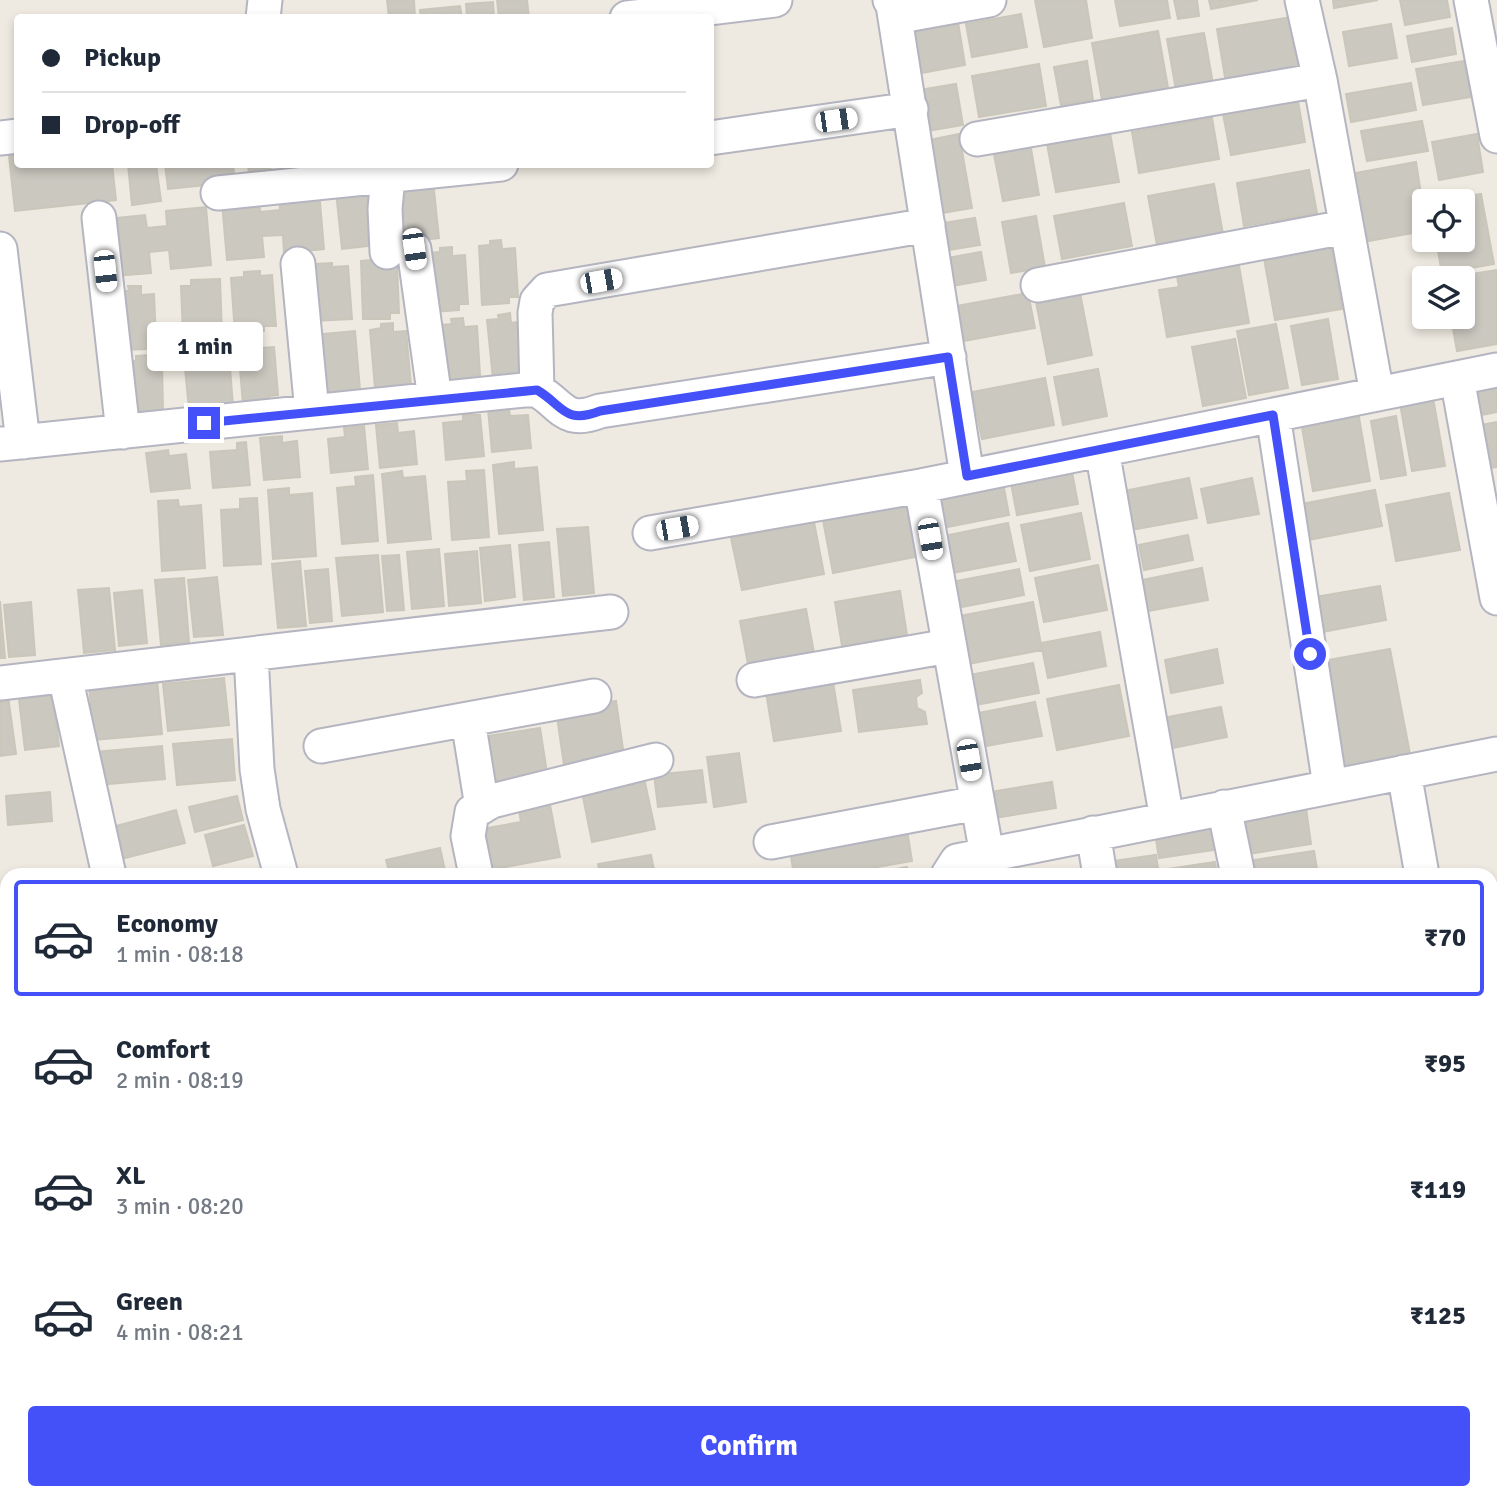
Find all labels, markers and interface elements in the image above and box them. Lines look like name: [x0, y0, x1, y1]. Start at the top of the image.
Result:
text: Pickup: [84, 42, 161, 74]
car: [814, 107, 859, 133]
text: Drop-off: [84, 109, 180, 141]
map controls: [1412, 189, 1475, 329]
button: locate: [1412, 189, 1475, 252]
car: [401, 227, 428, 271]
car: [93, 249, 118, 293]
button: layers: [1412, 266, 1475, 329]
car: [579, 267, 624, 295]
callout: 1 min: [146, 322, 262, 370]
text: 1 min: [177, 332, 233, 361]
route end: [188, 407, 220, 439]
car: [655, 514, 700, 542]
car: [917, 516, 944, 562]
route start: [1294, 638, 1326, 670]
car: [956, 737, 983, 783]
icon: car: [32, 907, 95, 970]
text: Economy: [116, 908, 218, 940]
text: ₹70: [1424, 922, 1466, 954]
text: 1 min · 08:18: [116, 940, 244, 969]
icon: car: [32, 1033, 95, 1096]
text: Comfort: [116, 1034, 210, 1066]
text: ₹95: [1424, 1048, 1466, 1080]
text: 2 min · 08:19: [116, 1066, 244, 1095]
icon: car: [32, 1159, 95, 1222]
text: XL: [116, 1160, 146, 1192]
text: ₹119: [1410, 1174, 1466, 1206]
text: 3 min · 08:20: [116, 1192, 244, 1221]
icon: car: [32, 1285, 95, 1348]
text: Green: [116, 1286, 183, 1318]
text: ₹125: [1410, 1300, 1466, 1332]
text: 4 min · 08:21: [116, 1318, 244, 1347]
button: Confirm: [28, 1406, 1470, 1486]

